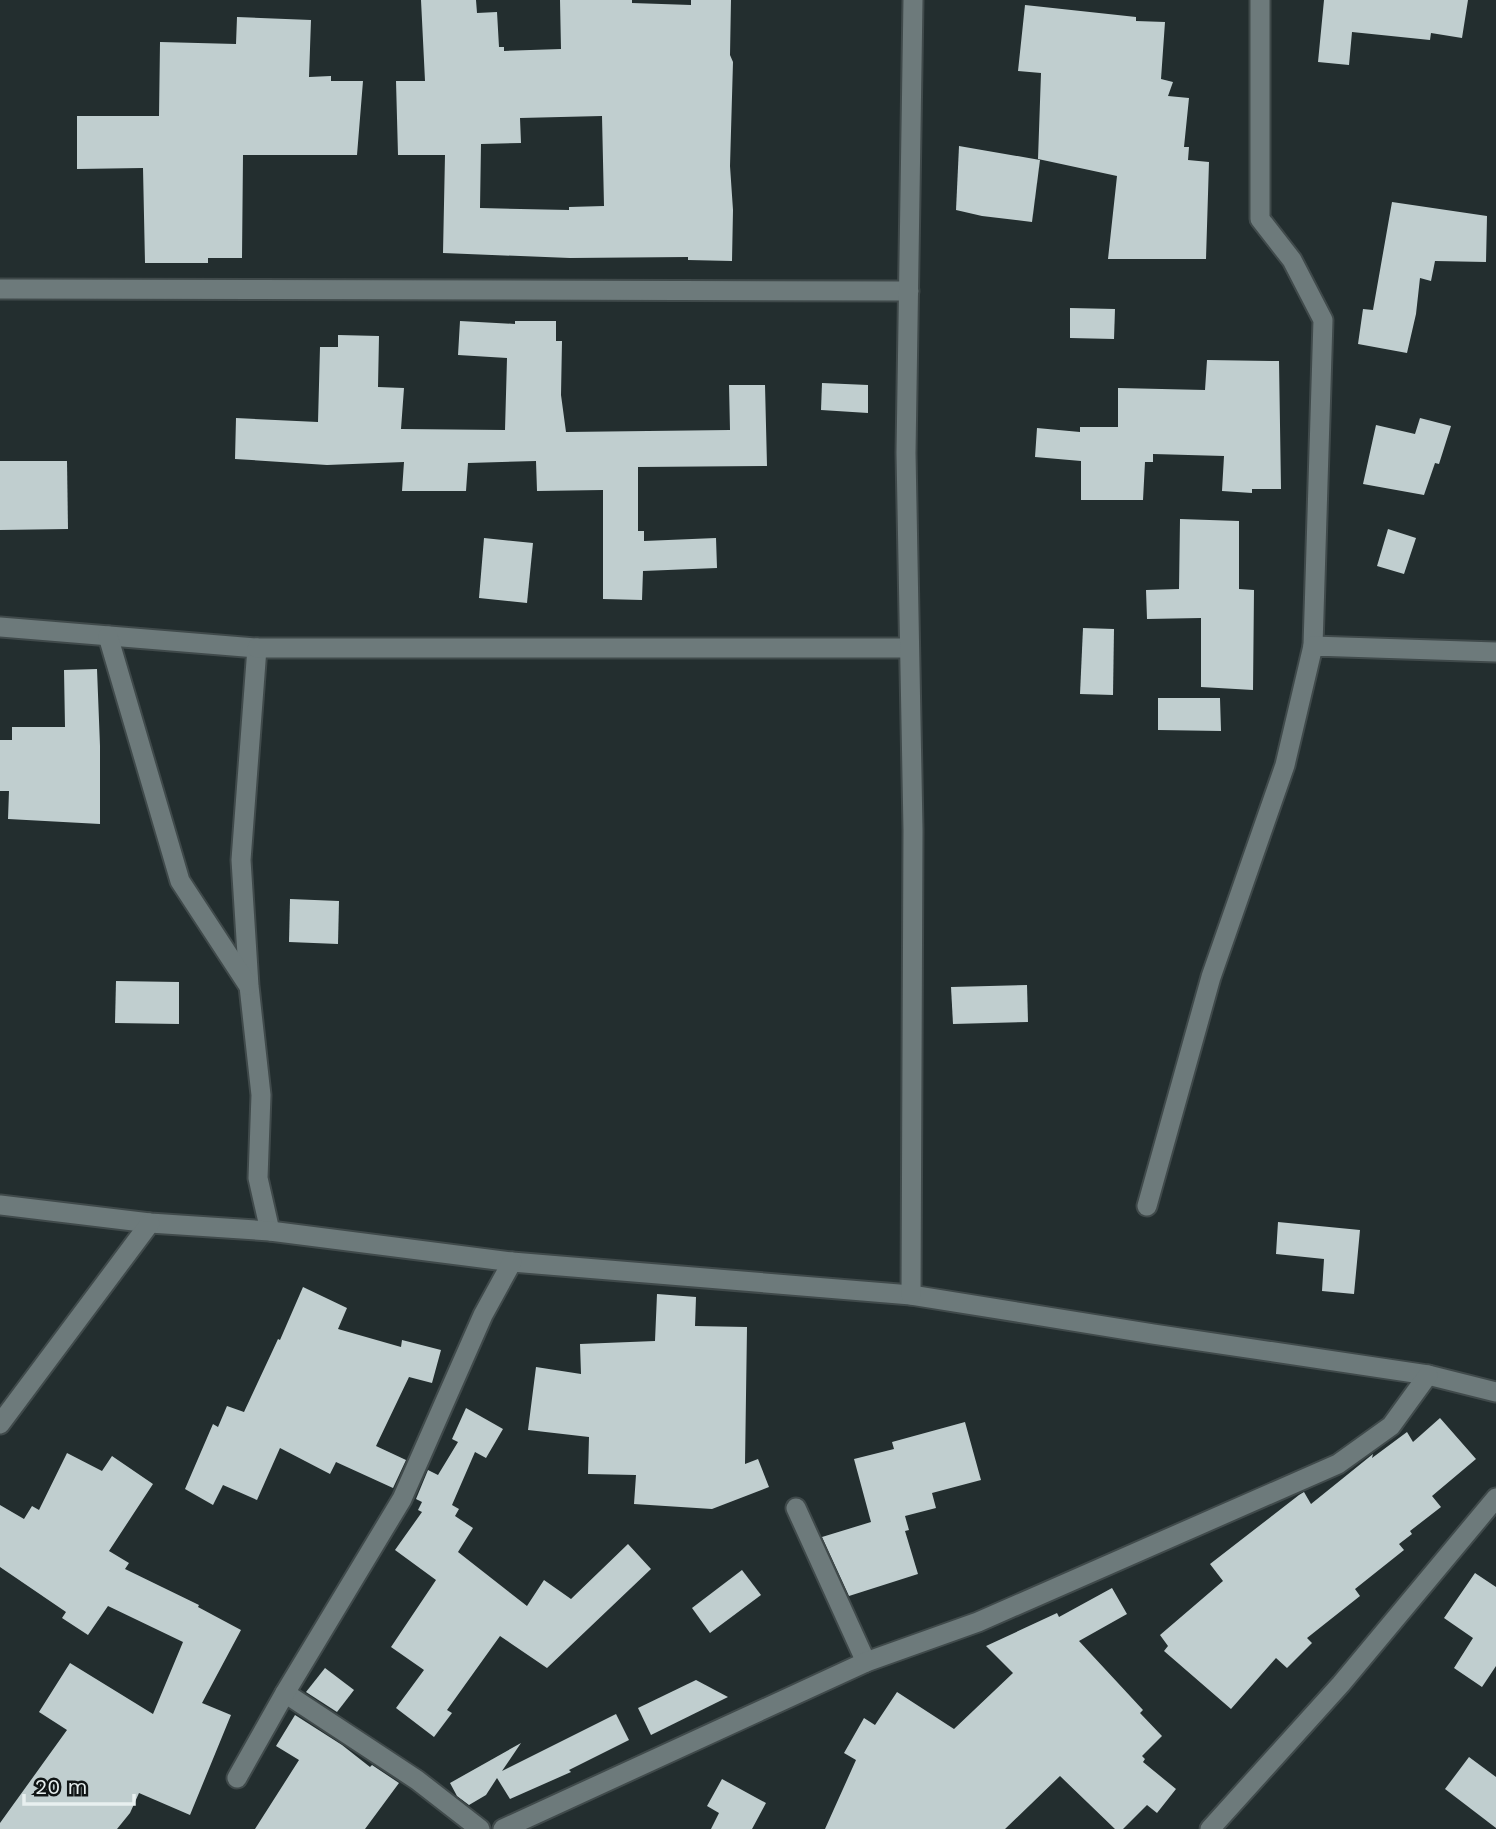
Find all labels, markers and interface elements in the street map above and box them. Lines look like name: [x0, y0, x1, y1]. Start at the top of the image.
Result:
scale bar: [24, 1762, 135, 1806]
text: 20 m: [35, 1774, 87, 1799]

